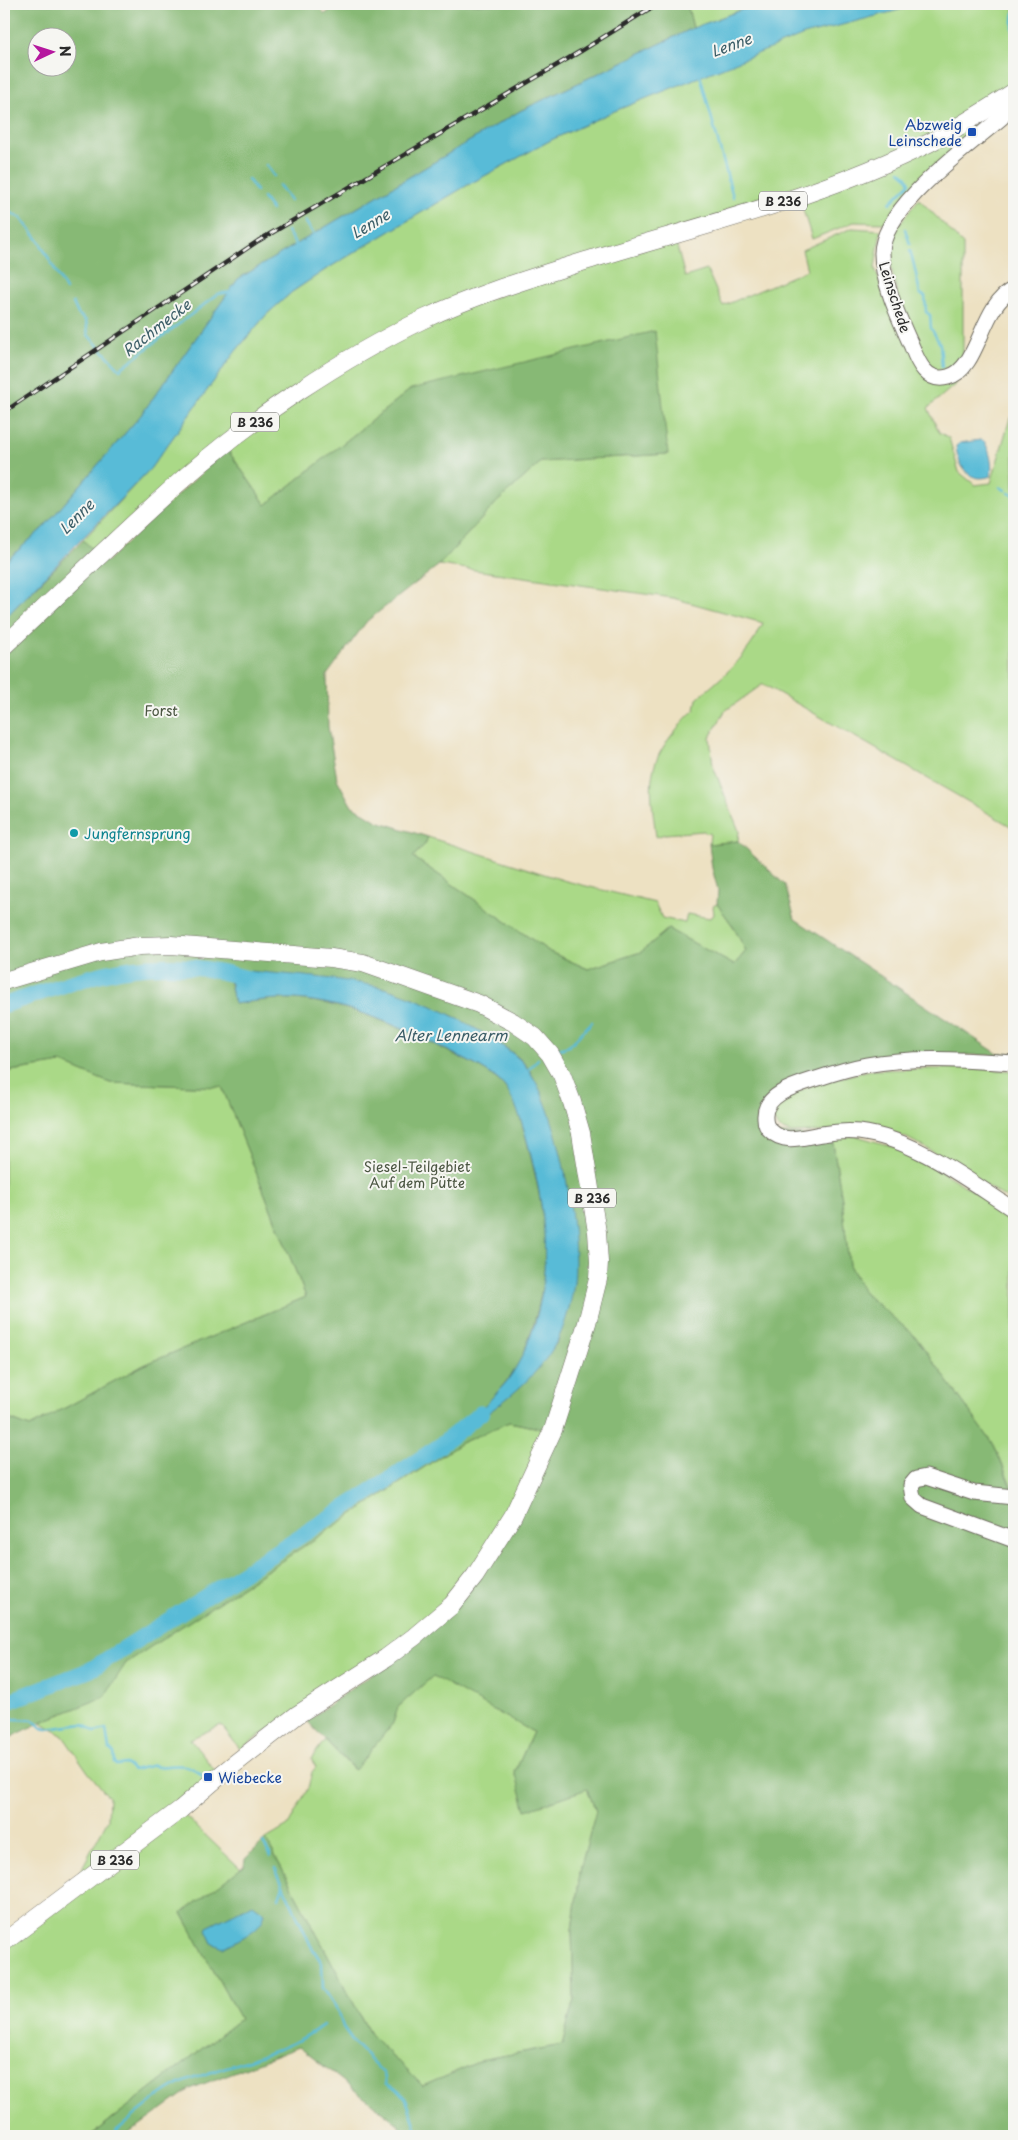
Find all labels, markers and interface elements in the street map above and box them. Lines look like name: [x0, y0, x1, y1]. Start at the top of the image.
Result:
water label: Lenne: [708, 26, 755, 62]
north arrow: [28, 28, 78, 78]
text: N: [55, 45, 76, 57]
place label: Abzweig Leinschede: [888, 114, 962, 151]
marker: Abzweig Leinschede: [966, 126, 978, 138]
road number: B 236: [759, 192, 807, 210]
water label: Lenne: [346, 202, 394, 244]
street label: Leinschede: [874, 259, 916, 336]
water label: Rachmecke: [117, 292, 196, 361]
road number: B 236: [231, 412, 279, 432]
water label: Lenne: [53, 493, 99, 539]
park label: Forst: [144, 700, 178, 721]
place label: Jungfernsprung: [84, 823, 191, 844]
marker: Jungfernsprung: [68, 827, 80, 839]
water label: Alter Lennearm: [395, 1023, 508, 1046]
park label: Siesel-Teilgebiet Auf dem Pütte: [364, 1156, 471, 1193]
road number: B 236: [568, 1188, 616, 1208]
place label: Wiebecke: [218, 1767, 282, 1788]
marker: Wiebecke: [202, 1771, 214, 1783]
road number: B 236: [91, 1850, 139, 1870]

